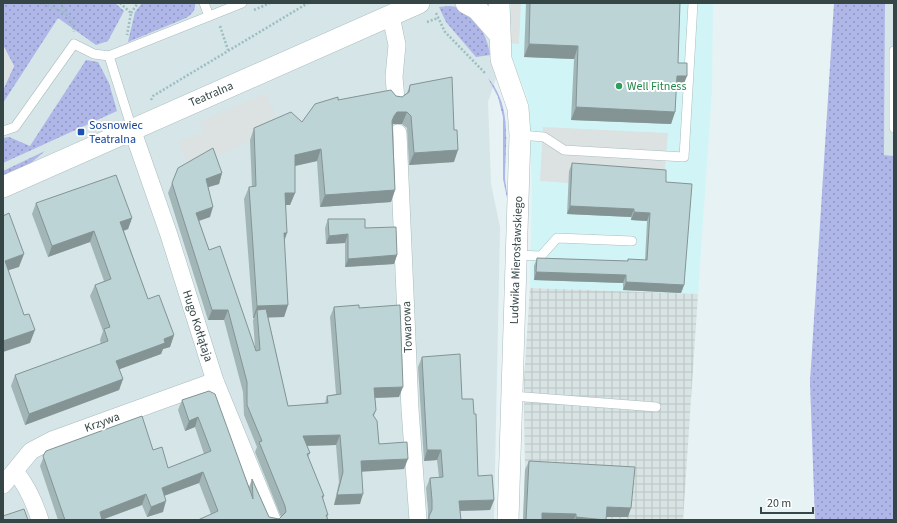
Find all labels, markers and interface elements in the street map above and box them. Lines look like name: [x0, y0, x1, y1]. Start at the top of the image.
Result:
street label: Teatralna: [186, 77, 236, 111]
place label: Well Fitness: [627, 78, 686, 95]
marker: Well Fitness: [614, 81, 624, 91]
place label: Sosnowiec Teatralna: [89, 117, 143, 148]
marker: Sosnowiec Teatralna: [76, 127, 86, 137]
street label: Ludwika Mierosławskiego: [506, 196, 527, 324]
street label: Hugo Kołłątaja: [178, 288, 217, 364]
street label: Towarowa: [398, 301, 417, 353]
street label: Krzywa: [82, 408, 122, 437]
scale bar: [761, 489, 813, 515]
text: 20 m: [767, 495, 791, 512]

